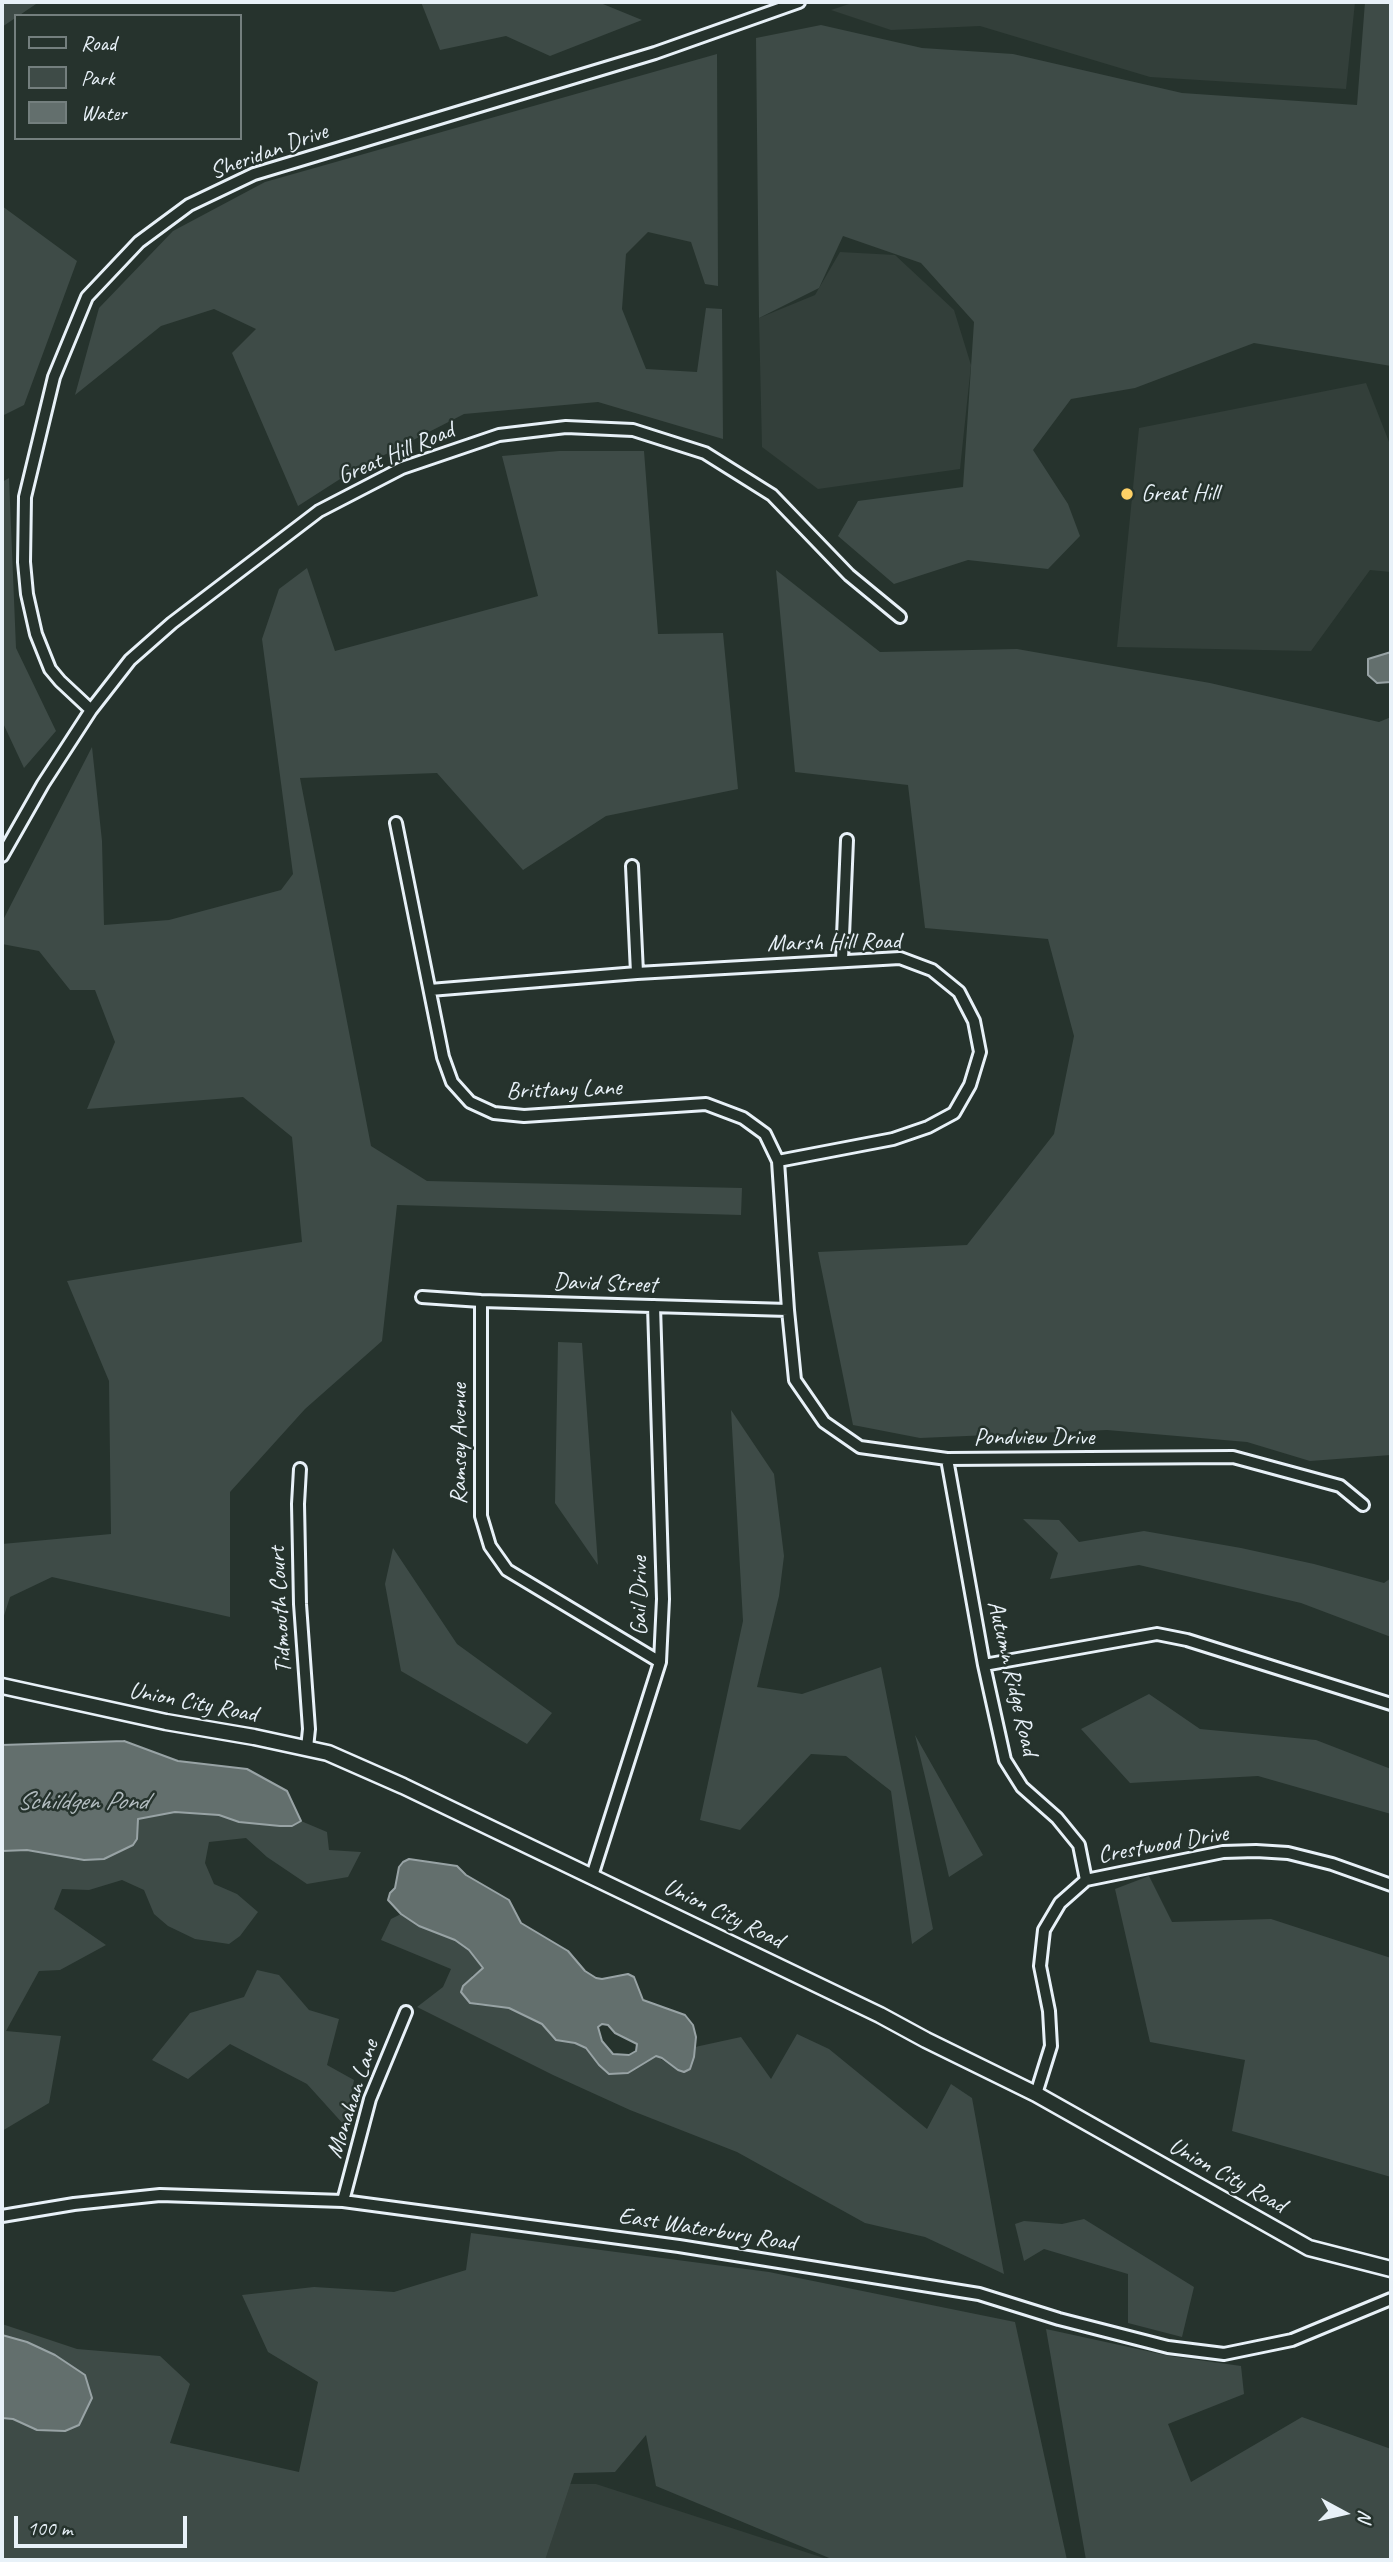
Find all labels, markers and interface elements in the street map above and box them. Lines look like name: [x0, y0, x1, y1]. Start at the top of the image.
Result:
legend: [14, 14, 242, 140]
text: Road: [81, 30, 116, 56]
text: Park: [81, 65, 114, 91]
text: Water: [81, 100, 127, 126]
street label: Sheridan Drive: [206, 117, 332, 187]
street label: Great Hill Road: [333, 417, 459, 491]
place label: Great Hill: [1141, 480, 1219, 508]
marker: Great Hill: [1119, 486, 1135, 502]
street label: Marsh Hill Road: [767, 927, 901, 959]
street label: Brittany Lane: [506, 1074, 622, 1106]
street label: David Street: [553, 1268, 657, 1300]
street label: Ramsey Avenue: [446, 1383, 474, 1505]
street label: Pondview Drive: [974, 1424, 1094, 1452]
street label: Tidmouth Court: [263, 1546, 299, 1674]
street label: Gail Drive: [626, 1556, 654, 1636]
street label: Autumn Ridge Road: [980, 1598, 1044, 1758]
street label: Union City Road: [127, 1676, 259, 1730]
water label: Schildgen Pond: [17, 1786, 147, 1818]
street label: Crestwood Drive: [1096, 1819, 1230, 1871]
street label: Union City Road: [658, 1873, 788, 1955]
street label: Monahan Lane: [320, 2036, 386, 2162]
street label: Union City Road: [1163, 2132, 1291, 2220]
street label: East Waterbury Road: [616, 2202, 798, 2258]
north arrow: [1309, 2478, 1379, 2548]
scale bar: [18, 2502, 191, 2546]
text: N: [1352, 2508, 1377, 2523]
text: 100 m: [27, 2515, 72, 2541]

